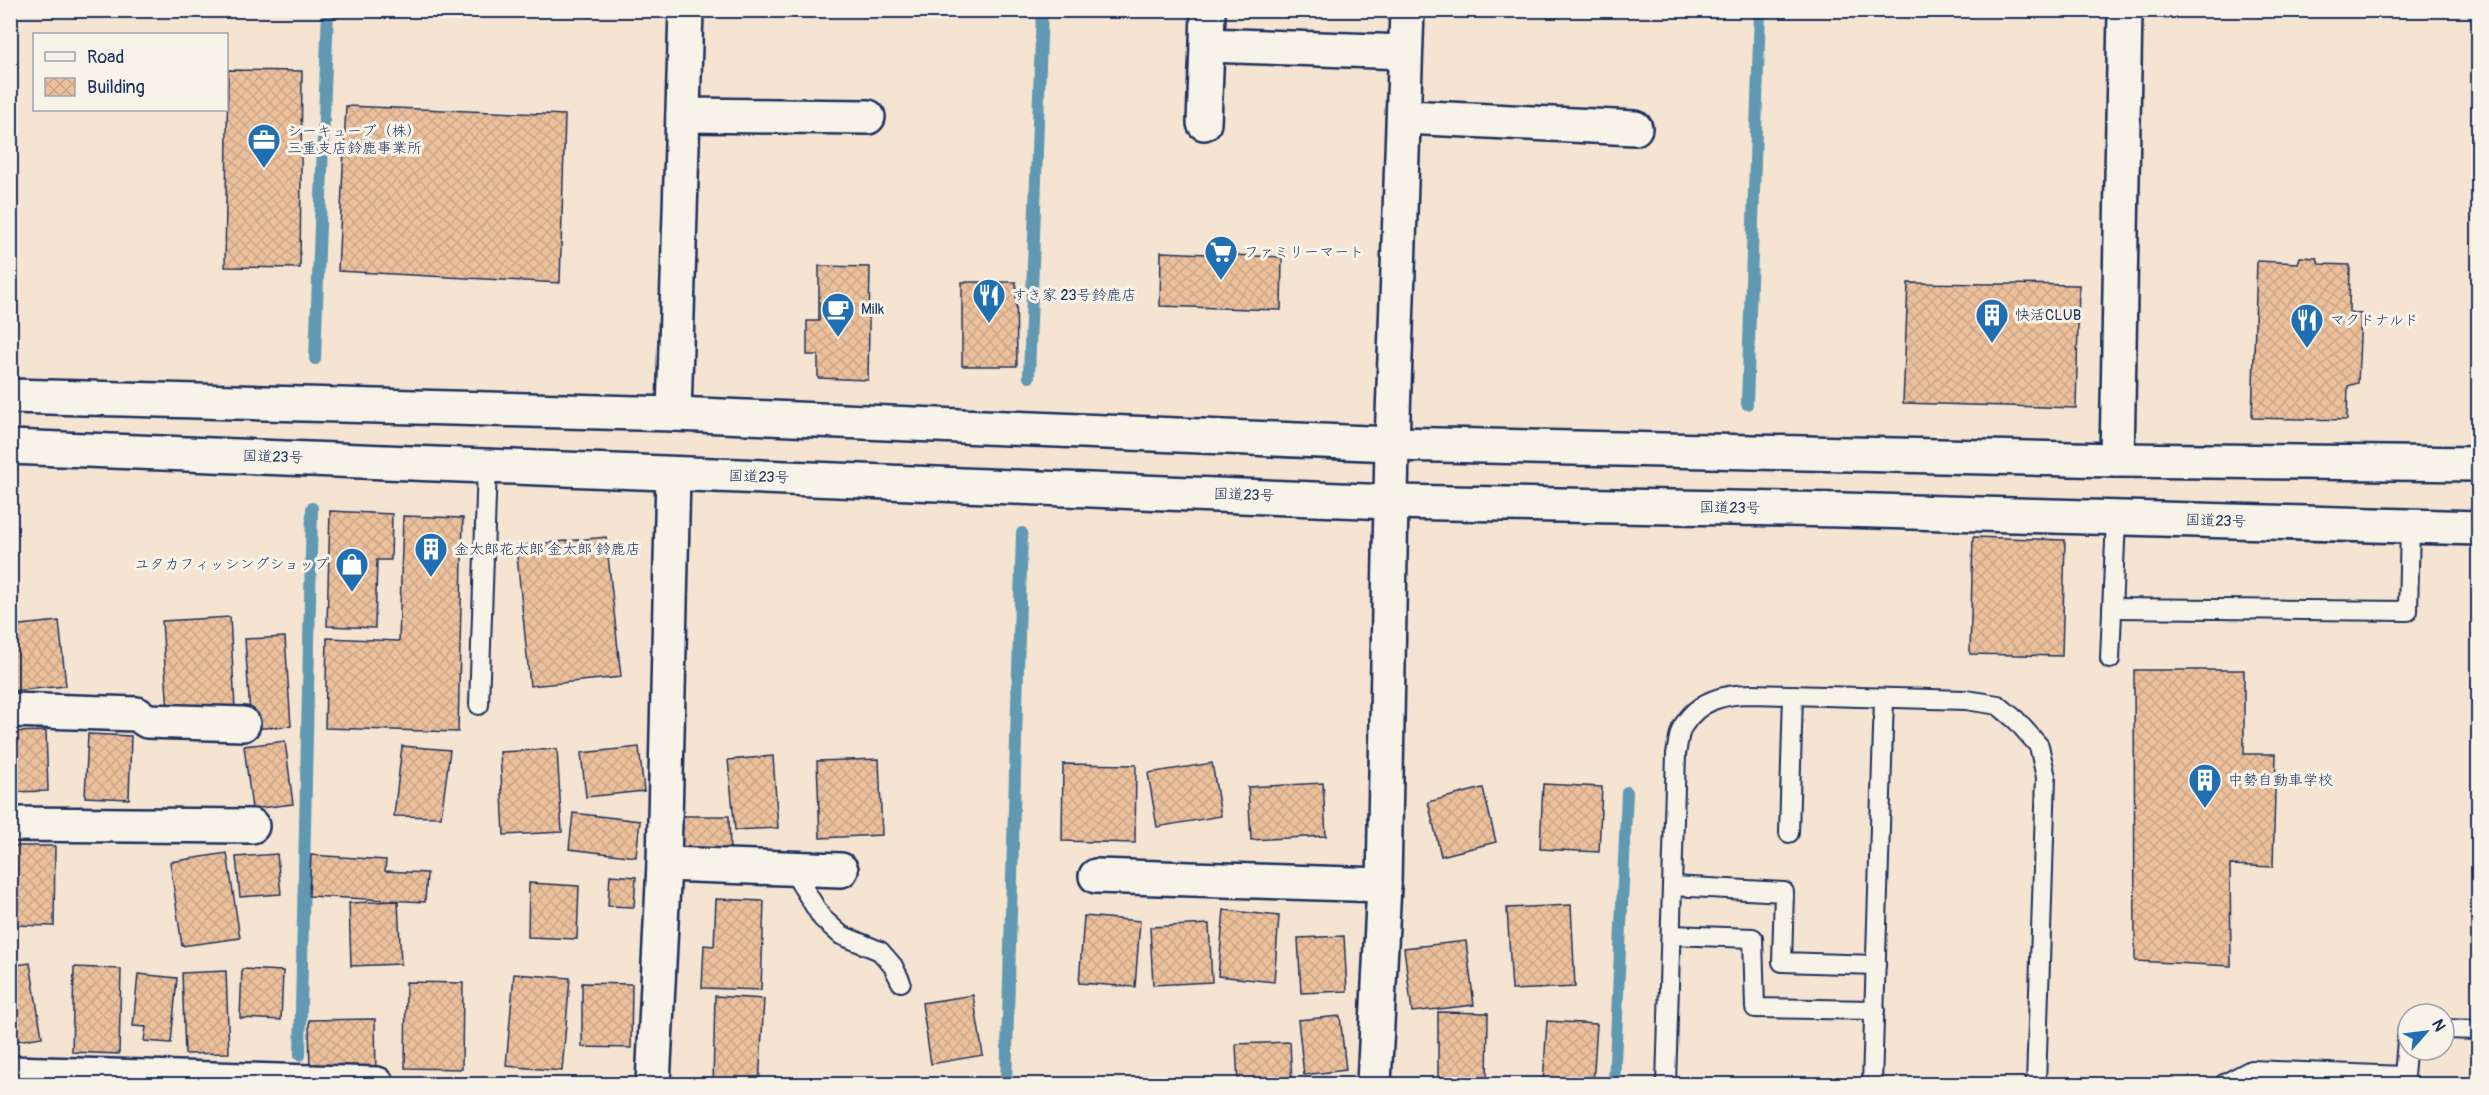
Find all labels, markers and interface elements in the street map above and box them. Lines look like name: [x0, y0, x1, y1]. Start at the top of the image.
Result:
legend: [33, 33, 228, 111]
text: Road: [87, 46, 124, 69]
text: Building: [87, 76, 145, 99]
office icon: シーキューブ（株） 三重支店鈴鹿事業所: [246, 122, 282, 169]
place label: シーキューブ（株） 三重支店鈴鹿事業所: [287, 122, 422, 158]
supermarket icon: ファミリーマート: [1203, 234, 1239, 281]
place label: ファミリーマート: [1244, 243, 1364, 262]
restaurant icon: すき家 23号鈴鹿店: [971, 277, 1007, 324]
place label: すき家 23号鈴鹿店: [1012, 286, 1137, 305]
cafe icon: Milk: [820, 291, 856, 338]
building icon: 快活CLUB: [1974, 297, 2010, 344]
place label: Milk: [861, 300, 885, 319]
restaurant icon: マクドナルド: [2289, 302, 2325, 349]
place label: 快活CLUB: [2015, 306, 2081, 325]
place label: マクドナルド: [2330, 311, 2419, 330]
street label: 国道23号: [242, 446, 304, 468]
street label: 国道23号: [728, 466, 790, 488]
street label: 国道23号: [1213, 484, 1275, 506]
street label: 国道23号: [1699, 498, 1761, 518]
street label: 国道23号: [2185, 510, 2247, 532]
building icon: 金太郎花太郎 金太郎 鈴鹿店: [413, 531, 449, 578]
place label: 金太郎花太郎 金太郎 鈴鹿店: [454, 540, 641, 559]
shop icon: ユタカフィッシングショップ: [334, 546, 370, 593]
place label: ユタカフィッシングショップ: [135, 555, 329, 574]
building icon: 中勢自動車学校: [2187, 762, 2223, 809]
place label: 中勢自動車学校: [2228, 771, 2333, 790]
north arrow: [2396, 1002, 2456, 1062]
text: N: [2427, 1016, 2450, 1035]

